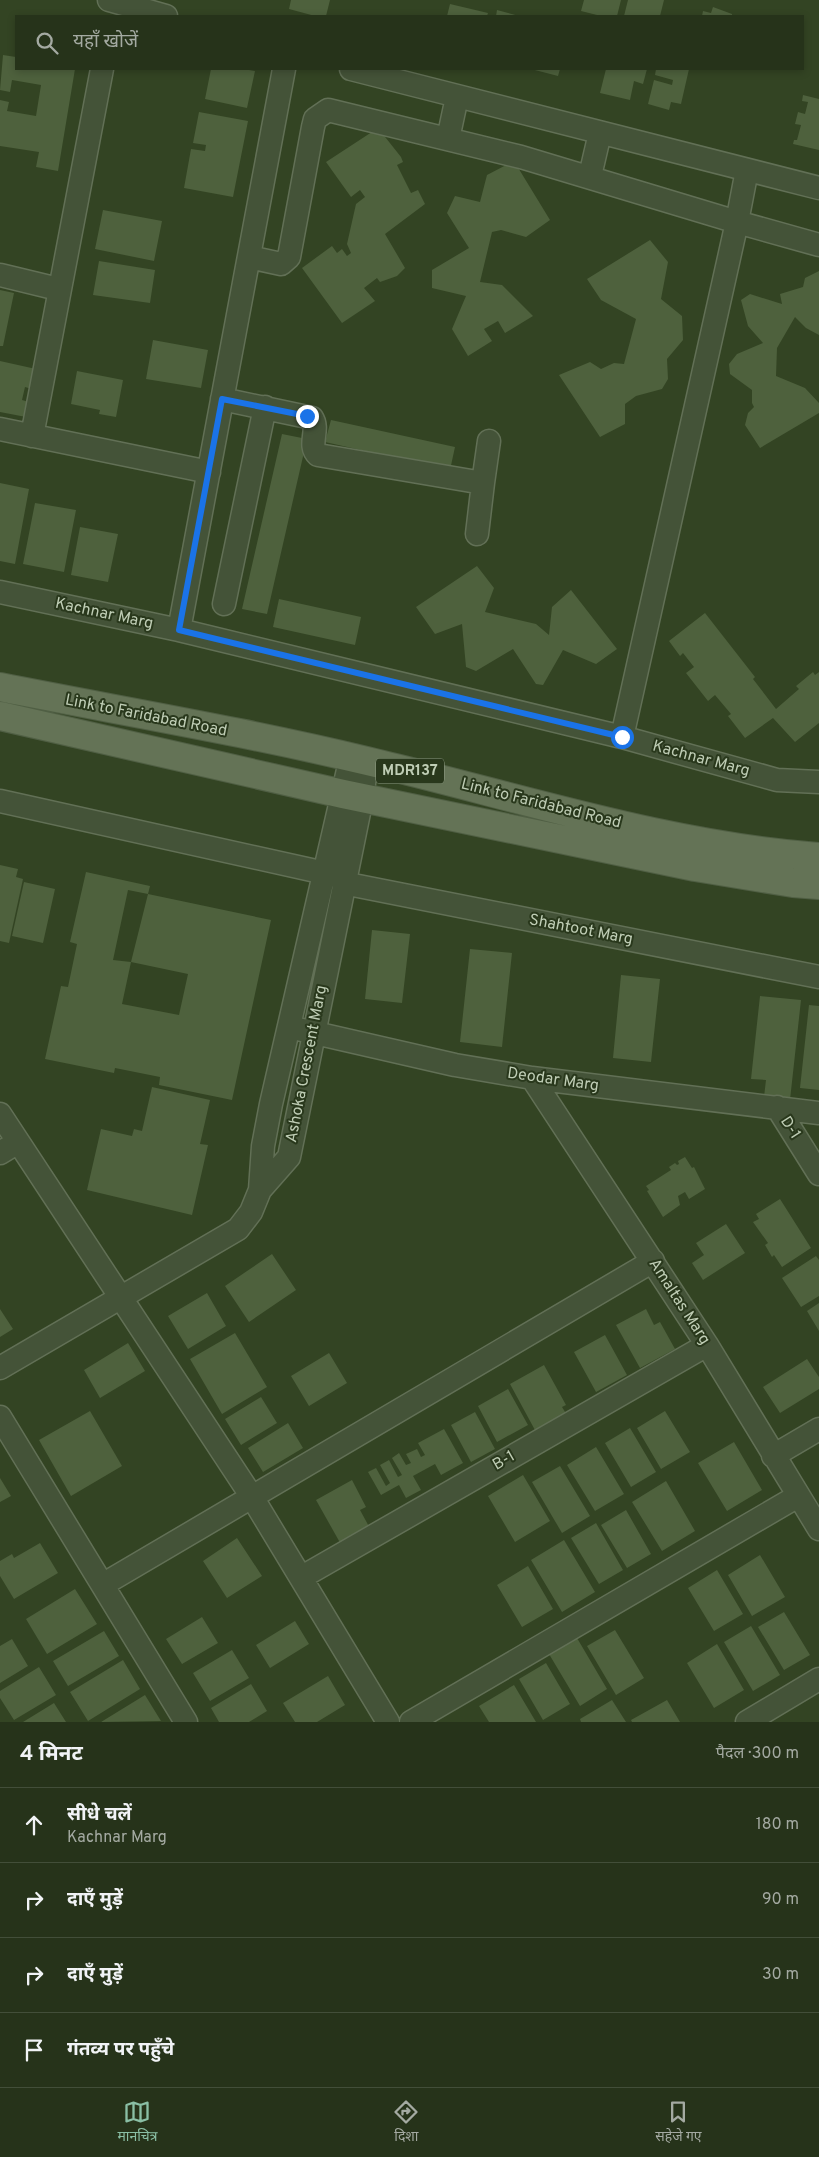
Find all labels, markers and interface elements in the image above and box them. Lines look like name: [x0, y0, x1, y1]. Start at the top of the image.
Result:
search box: [15, 15, 804, 70]
icon: search: [33, 29, 61, 57]
text: यहाँ खोजें: [73, 30, 138, 54]
route end: [296, 405, 319, 428]
street label: Kachnar Marg: [53, 594, 155, 634]
street label: Link to Faridabad Road: [63, 690, 229, 742]
route start: [611, 726, 634, 749]
street label: Kachnar Marg: [650, 736, 752, 782]
road number: MDR137: [376, 758, 444, 784]
street label: Link to Faridabad Road: [459, 774, 623, 834]
street label: Shahtoot Marg: [527, 910, 635, 950]
street label: Ashoka Crescent Marg: [282, 984, 332, 1144]
street label: Deodar Marg: [506, 1064, 600, 1096]
street label: D-1: [775, 1113, 805, 1143]
street label: Amaltas Marg: [644, 1255, 714, 1349]
street label: B-1: [489, 1447, 519, 1475]
text: 4 मिनट: [20, 1741, 83, 1768]
text: पैदल · 300 m: [716, 1744, 799, 1764]
text: सीधे चलें: [67, 1803, 132, 1827]
icon: ahead: [20, 1811, 48, 1839]
text: 180 m: [756, 1815, 799, 1835]
text: Kachnar Marg: [67, 1828, 167, 1848]
icon: right: [20, 1886, 48, 1914]
text: दाएँ मुड़ें: [67, 1888, 123, 1912]
text: 90 m: [762, 1890, 799, 1910]
icon: right: [20, 1961, 48, 1989]
text: दाएँ मुड़ें: [67, 1963, 123, 1987]
text: 30 m: [762, 1965, 799, 1985]
icon: arrive: [20, 2036, 48, 2064]
text: गंतव्य पर पहुँचे: [67, 2038, 174, 2062]
tab: मानचित्र: [117, 2098, 157, 2147]
tab: दिशा: [392, 2098, 420, 2147]
tab: सहेजे गए: [655, 2098, 702, 2147]

